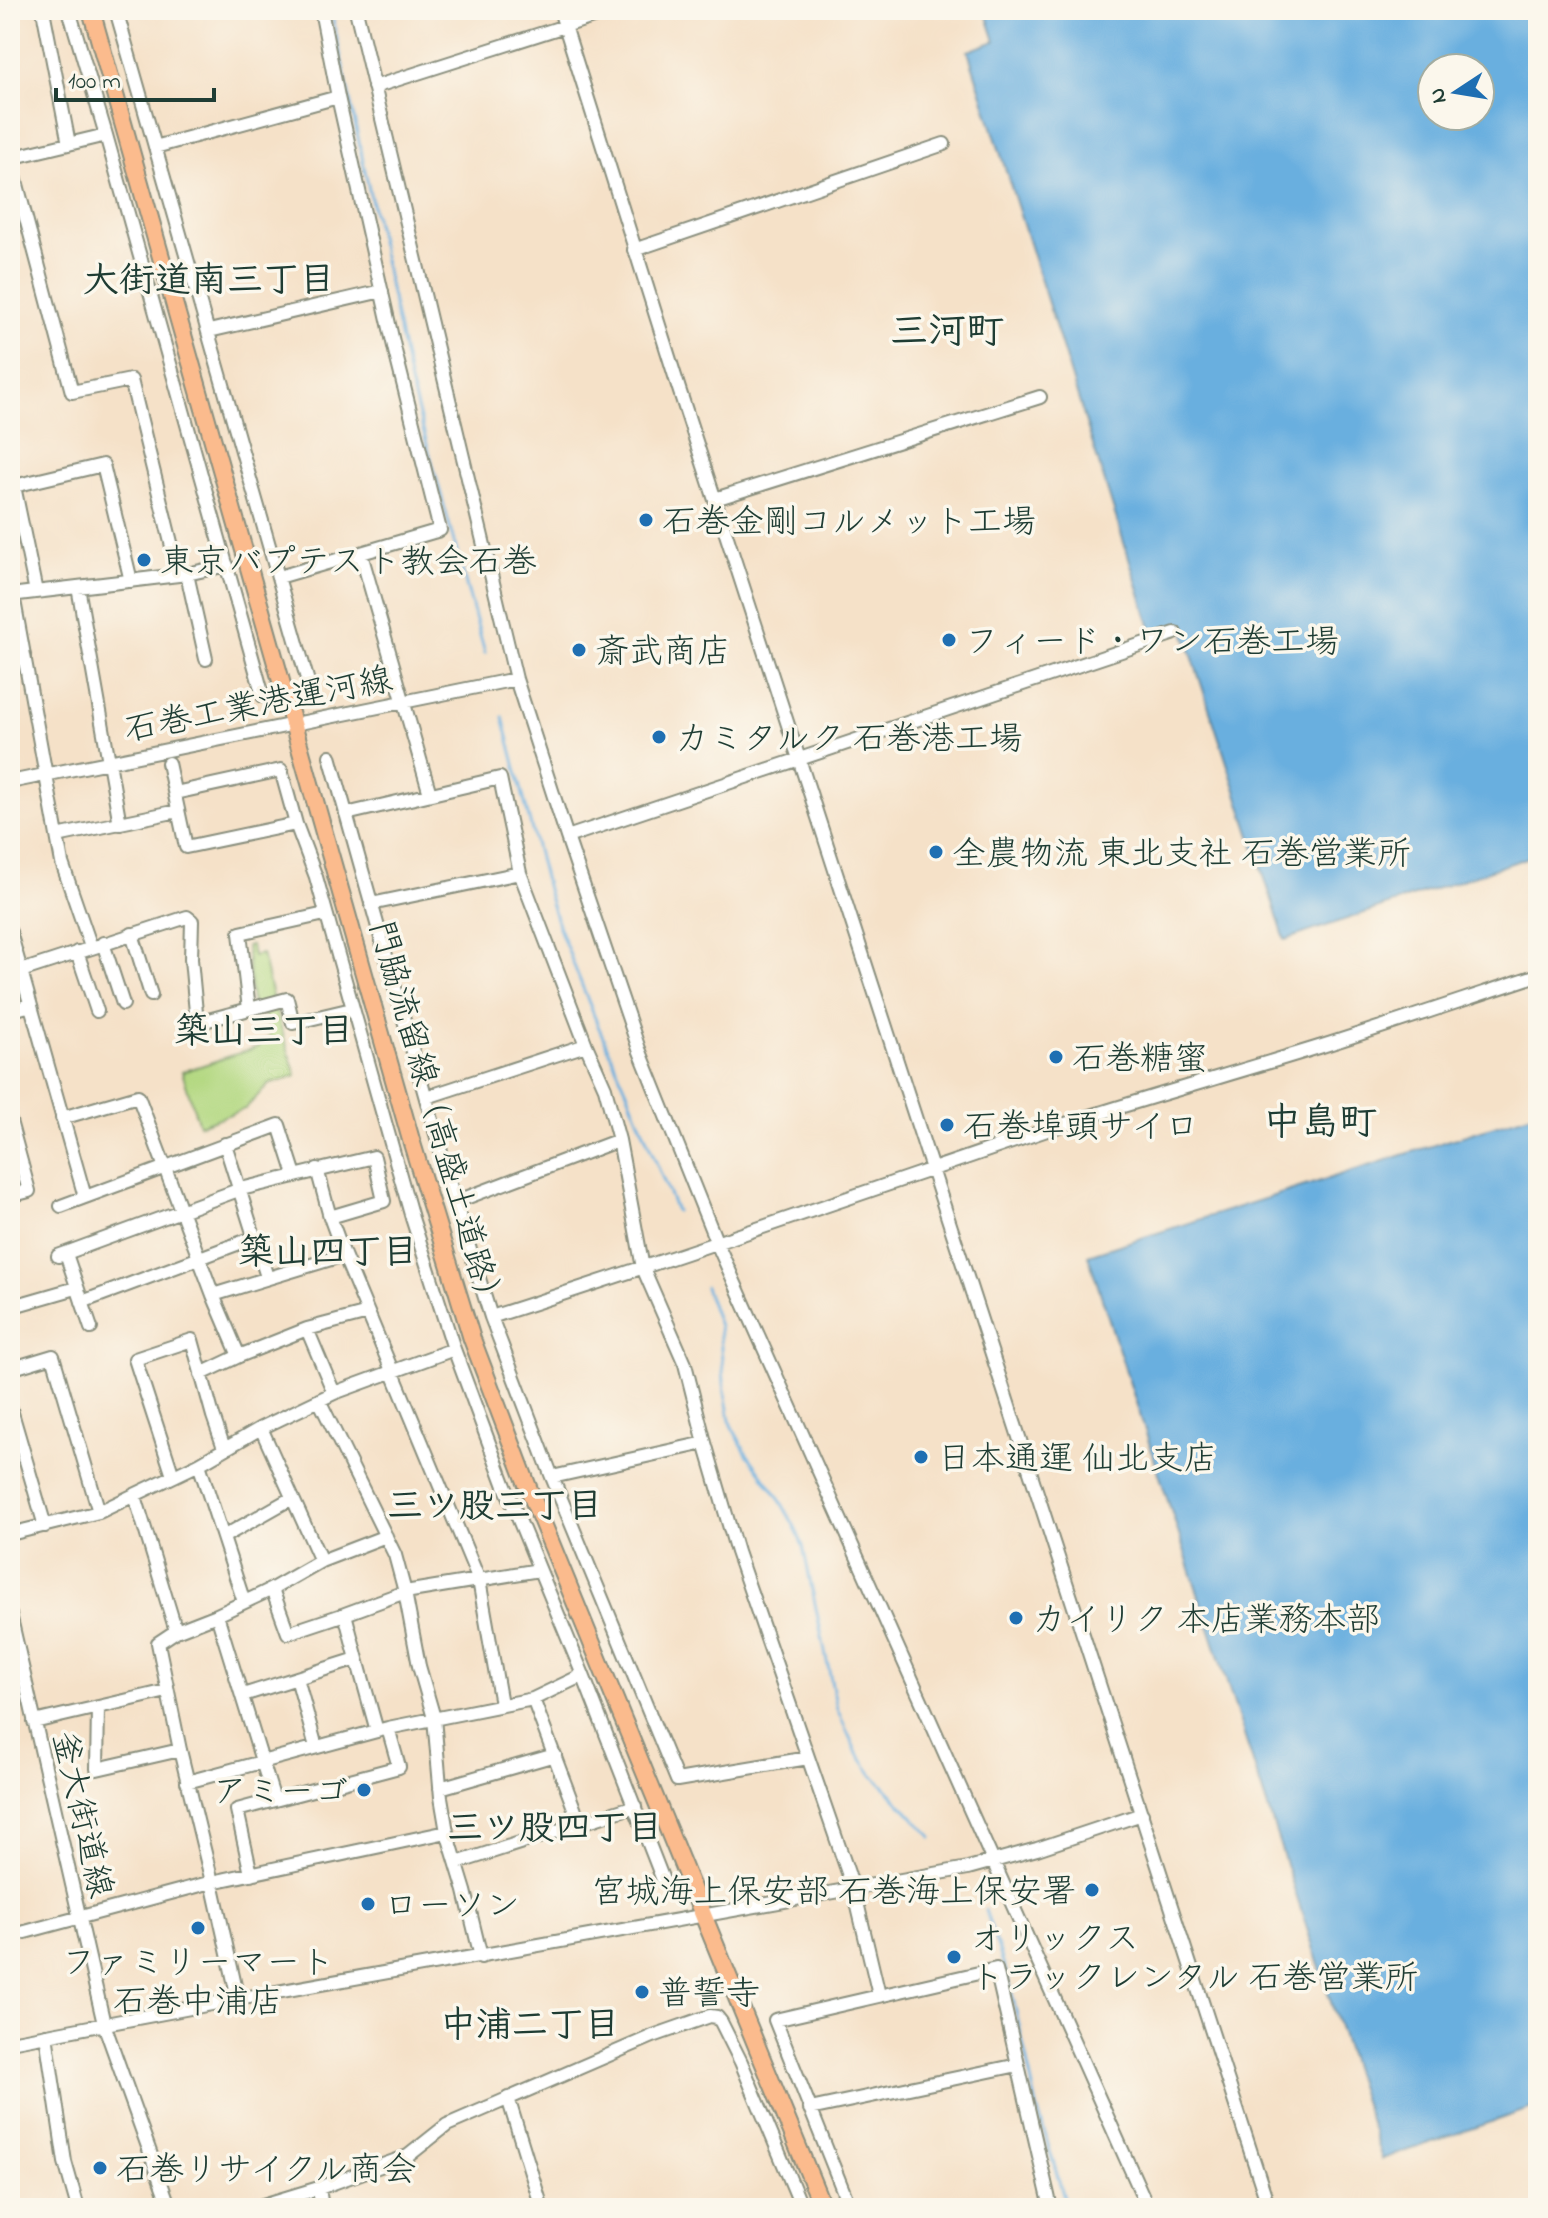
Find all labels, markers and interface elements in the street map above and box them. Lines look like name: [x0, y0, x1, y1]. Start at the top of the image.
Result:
scale bar: [56, 52, 214, 102]
north arrow: [1416, 52, 1496, 132]
text: 100 m: [68, 65, 121, 100]
text: N: [1422, 85, 1457, 106]
district label: 大街道南三丁目: [83, 256, 335, 309]
district label: 三河町: [890, 306, 1004, 362]
place label: 石巻金剛コルメット工場: [662, 499, 1036, 549]
marker: 石巻金剛コルメット工場: [637, 511, 655, 529]
place label: 東京バプテスト教会石巻: [160, 539, 537, 589]
marker: 東京バプテスト教会石巻: [135, 551, 153, 569]
place label: フィード・ワン石巻工場: [965, 619, 1339, 669]
place label: 斎武商店: [595, 629, 731, 679]
marker: フィード・ワン石巻工場: [940, 631, 958, 649]
marker: 斎武商店: [570, 641, 588, 659]
street label: 石巻工業港運河線: [120, 656, 397, 757]
place label: カミタルク 石巻港工場: [675, 716, 1023, 766]
marker: カミタルク 石巻港工場: [650, 728, 668, 746]
place label: 全農物流 東北支社 石巻営業所: [952, 831, 1411, 881]
marker: 全農物流 東北支社 石巻営業所: [927, 843, 945, 861]
street label: 門脇流留線（高盛土道路）: [354, 915, 514, 1321]
district label: 築山三丁目: [174, 1007, 354, 1060]
place label: 石巻糖蜜: [1072, 1036, 1208, 1086]
marker: 石巻糖蜜: [1047, 1048, 1065, 1066]
district label: 中島町: [1263, 1097, 1377, 1153]
place label: 石巻埠頭サイロ: [963, 1104, 1199, 1154]
marker: 石巻埠頭サイロ: [938, 1116, 956, 1134]
district label: 築山四丁目: [238, 1228, 418, 1281]
place label: 日本通運 仙北支店: [937, 1436, 1218, 1486]
marker: 日本通運 仙北支店: [912, 1448, 930, 1466]
district label: 三ツ股三丁目: [387, 1482, 603, 1535]
place label: カイリク 本店業務本部: [1032, 1597, 1381, 1647]
marker: カイリク 本店業務本部: [1007, 1609, 1025, 1627]
street label: 釜大街道線: [37, 1726, 124, 1903]
place label: アミーゴ: [213, 1769, 348, 1819]
marker: アミーゴ: [355, 1781, 373, 1799]
district label: 三ツ股四丁目: [447, 1804, 663, 1857]
place label: 宮城海上保安部 石巻海上保安署: [592, 1869, 1076, 1919]
marker: 宮城海上保安部 石巻海上保安署: [1083, 1881, 1101, 1899]
place label: ローソン: [384, 1883, 520, 1933]
marker: ローソン: [359, 1895, 377, 1913]
place label: オリックス トラックレンタル 石巻営業所: [970, 1916, 1418, 2005]
marker: ファミリーマート 石巻中浦店: [189, 1919, 207, 1937]
place label: ファミリーマート 石巻中浦店: [62, 1940, 334, 2029]
marker: オリックス トラックレンタル 石巻営業所: [945, 1948, 963, 1966]
place label: 普誓寺: [658, 1971, 760, 2021]
marker: 普誓寺: [633, 1983, 651, 2001]
district label: 中浦二丁目: [440, 2001, 620, 2054]
place label: 石巻リサイクル商会: [116, 2147, 417, 2197]
marker: 石巻リサイクル商会: [91, 2159, 109, 2177]

